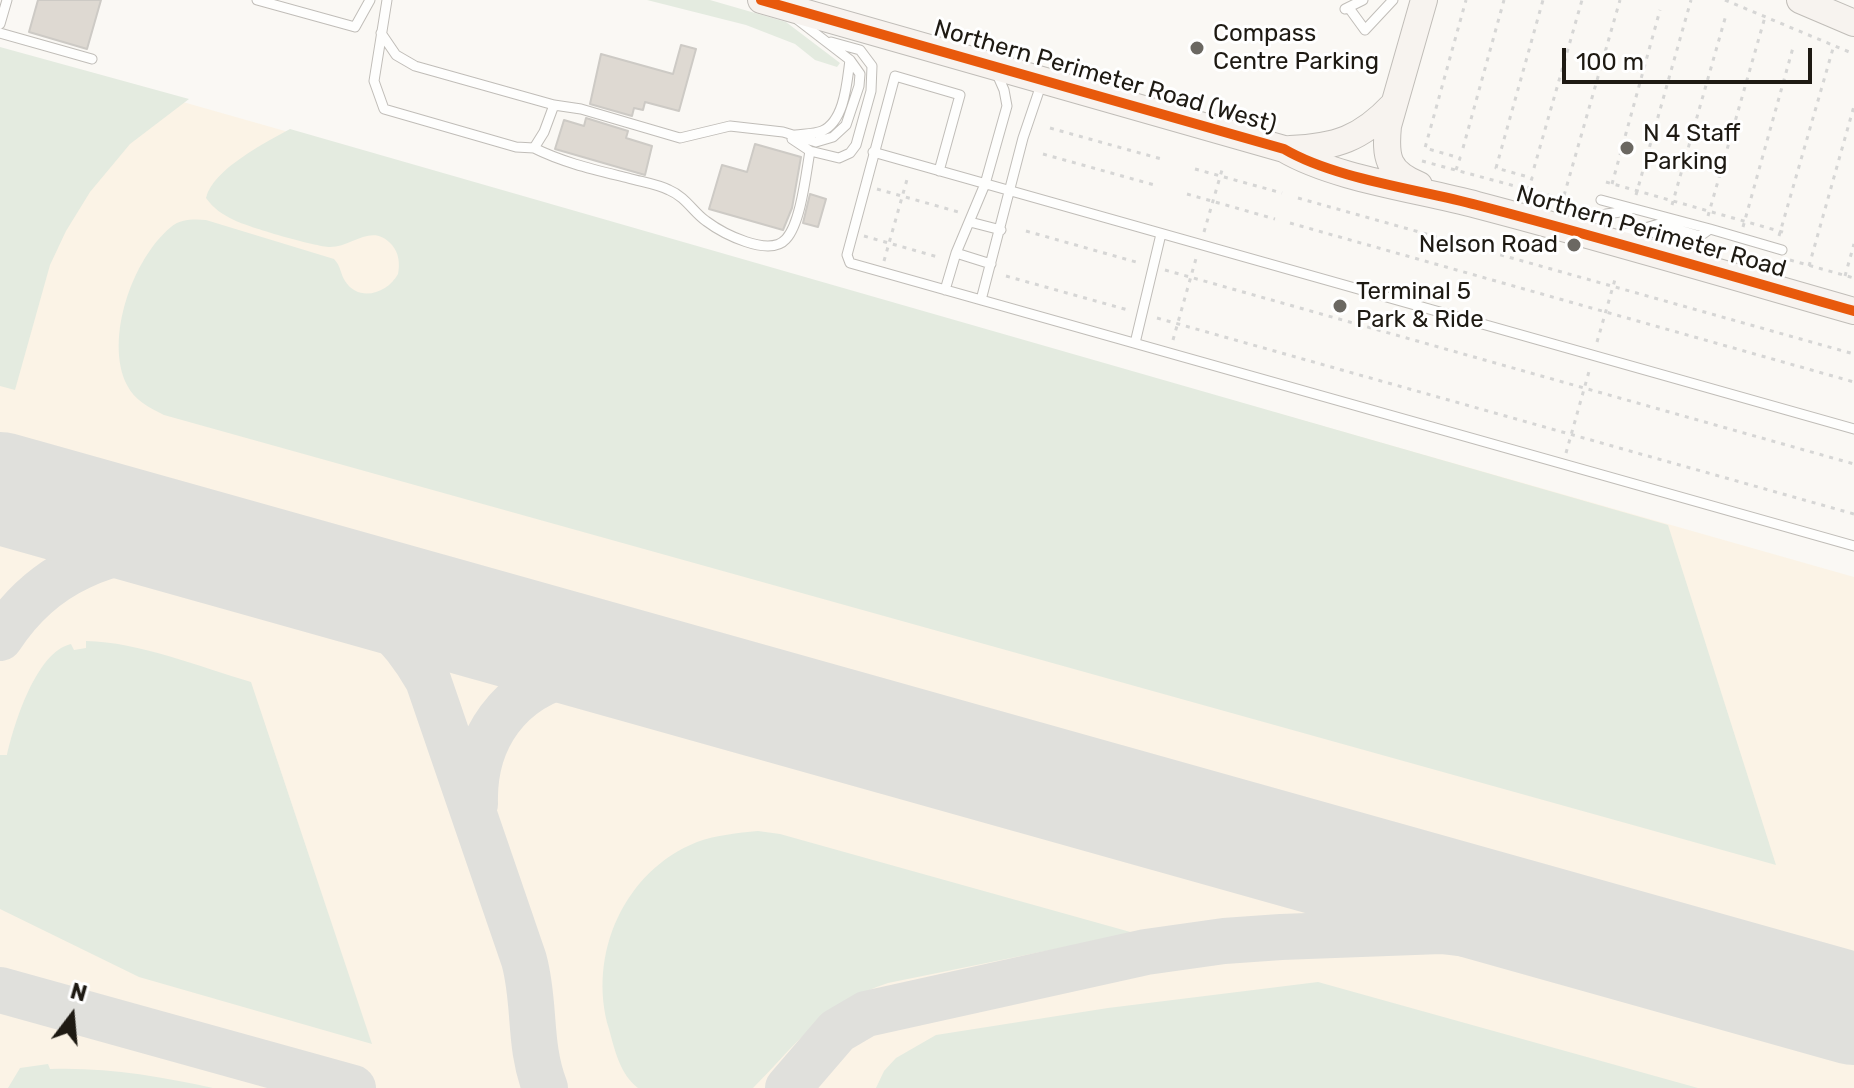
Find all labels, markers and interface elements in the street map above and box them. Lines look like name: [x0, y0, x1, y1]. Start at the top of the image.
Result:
street label: Northern Perimeter Road (West): [930, 14, 1280, 140]
place label: Compass Centre Parking: [1213, 20, 1379, 76]
scale bar: [1566, 32, 1816, 82]
marker: Compass Centre Parking: [1188, 39, 1206, 57]
text: 100 m: [1576, 48, 1644, 76]
place label: N 4 Staff Parking: [1643, 120, 1740, 176]
marker: N 4 Staff Parking: [1618, 139, 1636, 157]
street label: Northern Perimeter Road: [1513, 180, 1789, 284]
place label: Nelson Road: [1419, 231, 1558, 259]
marker: Nelson Road: [1565, 236, 1583, 254]
place label: Terminal 5 Park & Ride: [1356, 278, 1484, 334]
marker: Terminal 5 Park & Ride: [1331, 297, 1349, 315]
north arrow: [32, 976, 112, 1056]
text: N: [67, 977, 90, 1008]

